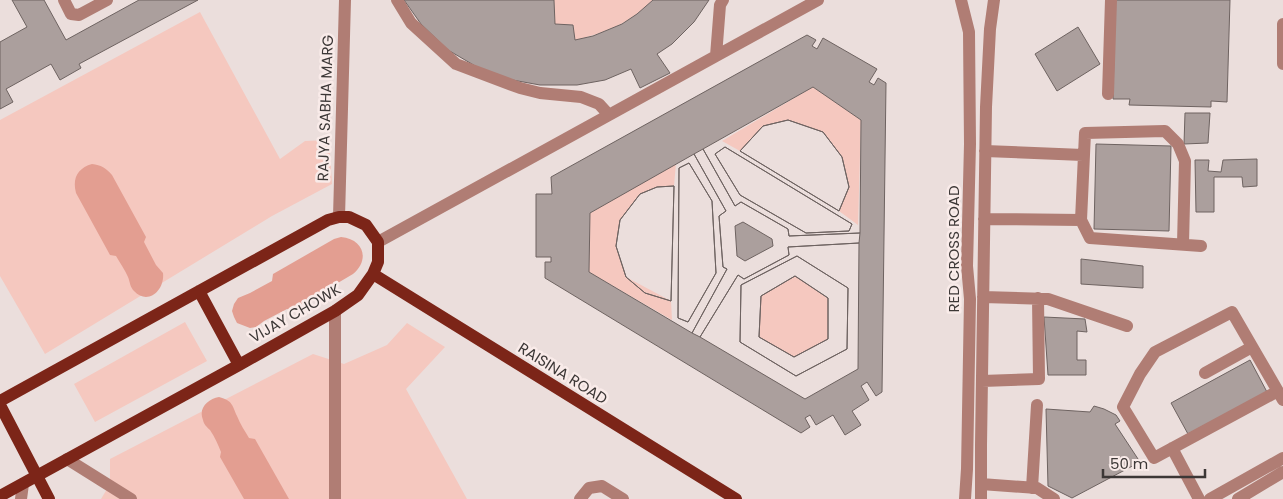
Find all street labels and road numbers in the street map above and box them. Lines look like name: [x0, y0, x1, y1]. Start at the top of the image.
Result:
street label: RAJYA SABHA MARG: [312, 34, 338, 182]
street label: RED CROSS ROAD: [943, 185, 964, 313]
street label: VIJAY CHOWK: [246, 278, 344, 348]
street label: RAISINA ROAD: [514, 337, 612, 409]

